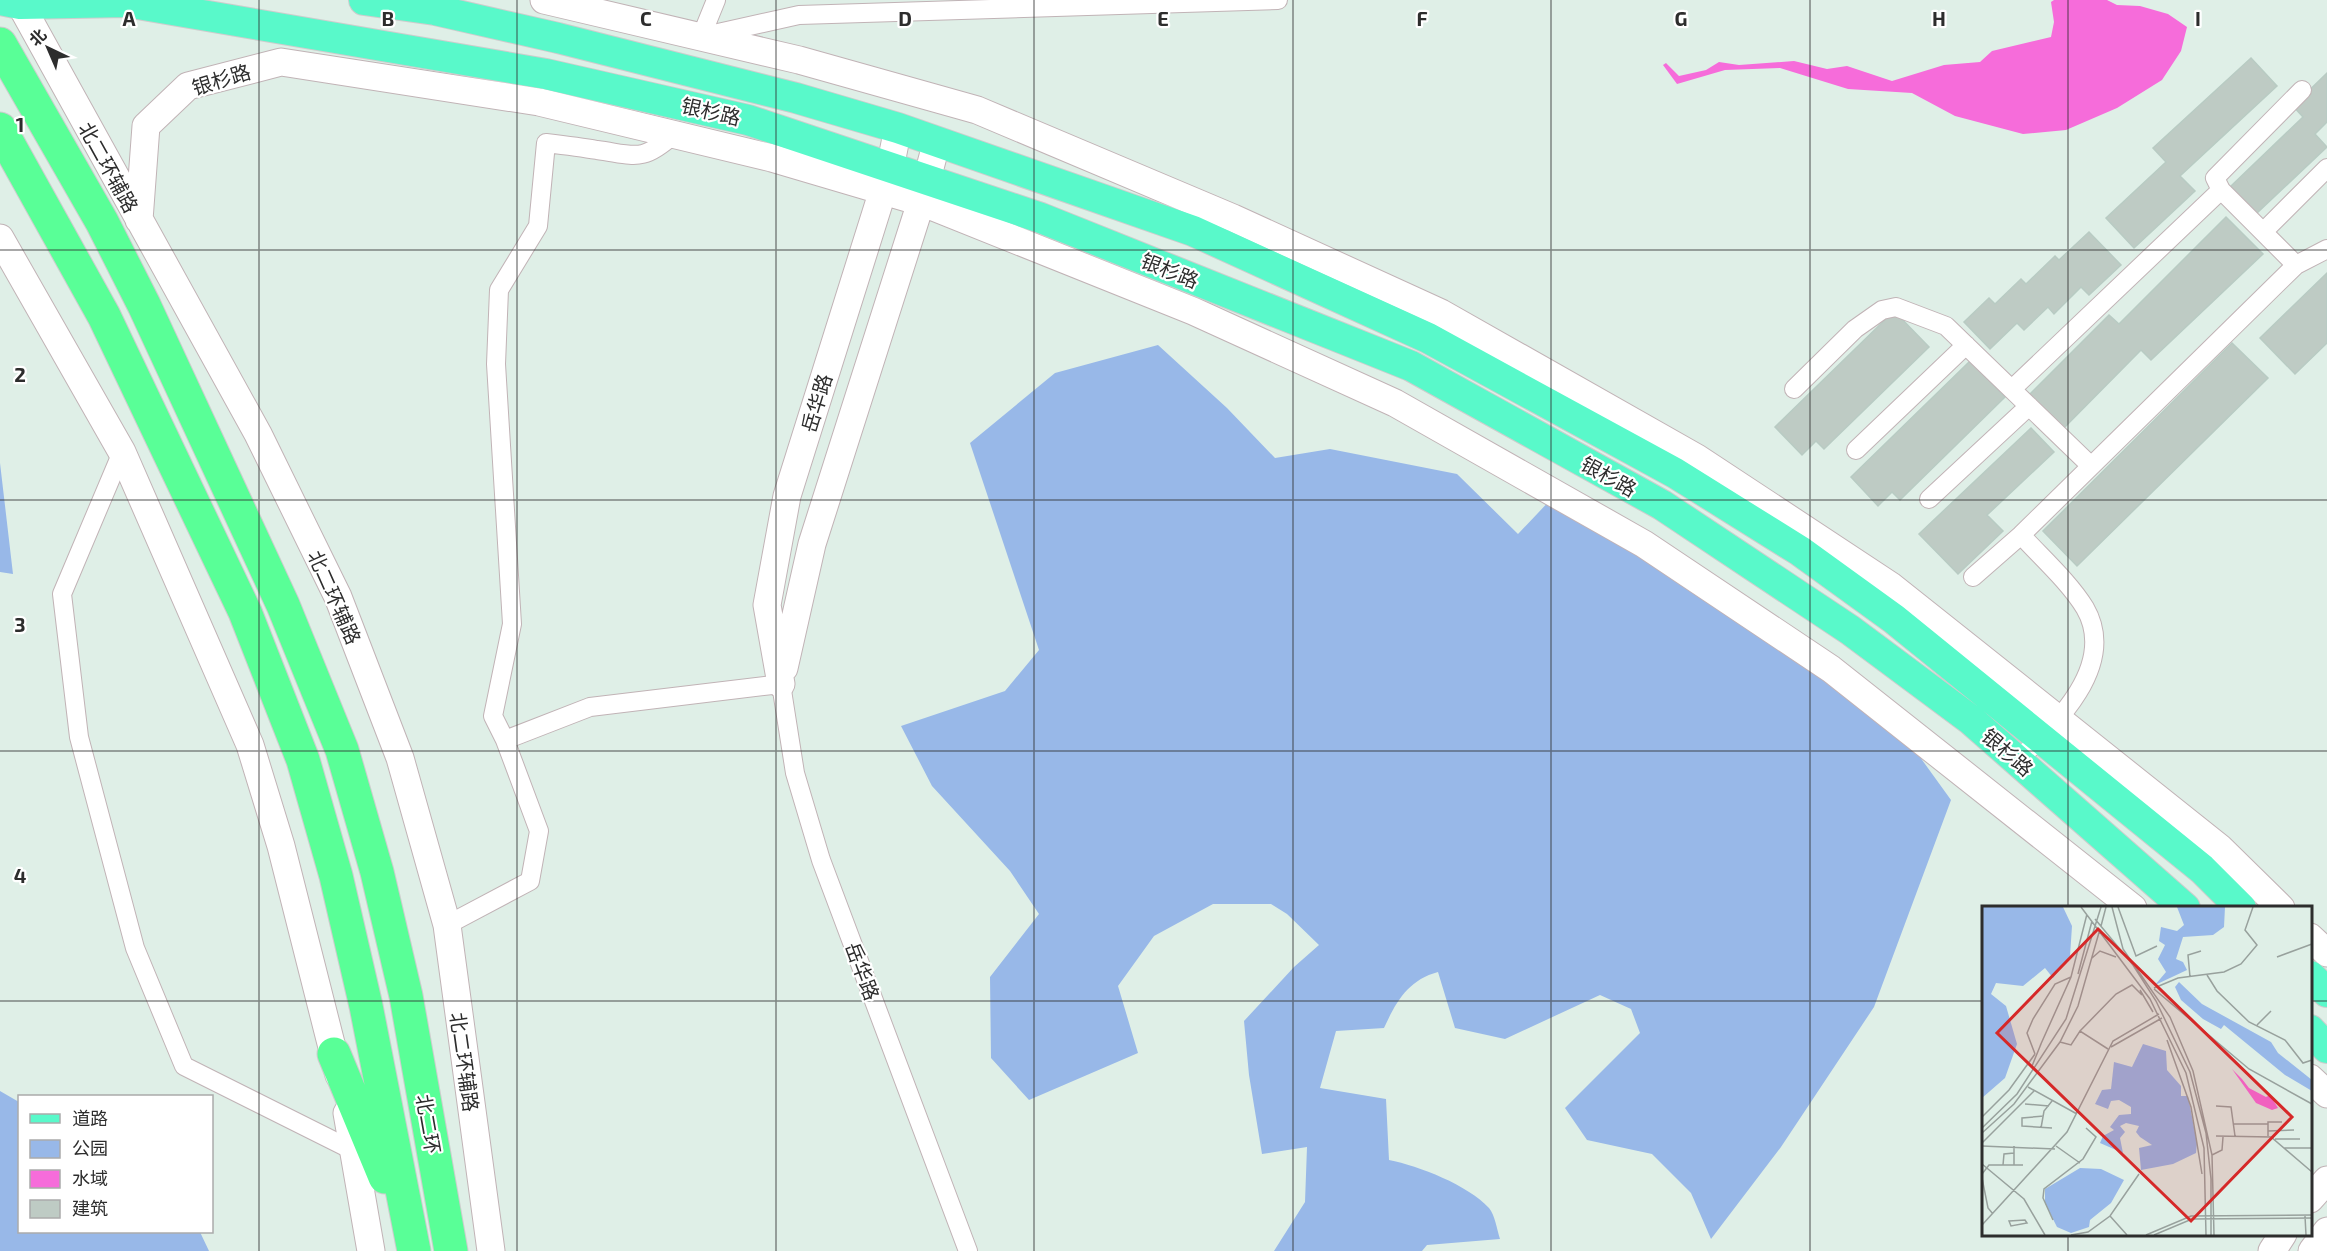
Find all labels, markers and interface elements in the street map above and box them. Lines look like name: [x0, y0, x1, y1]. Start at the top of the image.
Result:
text: A: [122, 6, 136, 30]
text: B: [382, 6, 394, 30]
text: C: [640, 6, 652, 30]
text: D: [898, 6, 912, 30]
text: E: [1157, 6, 1169, 30]
text: F: [1416, 6, 1428, 30]
text: G: [1675, 6, 1687, 30]
text: H: [1932, 6, 1946, 30]
text: I: [2195, 6, 2201, 30]
north arrow: [18, 18, 78, 78]
text: 北: [25, 24, 50, 49]
street label: 银杉路: [189, 59, 253, 99]
street label: 银杉路: [679, 93, 743, 129]
text: 1: [16, 112, 24, 136]
street label: 北二环辅路: [74, 117, 144, 217]
street label: 银杉路: [1138, 248, 1202, 292]
text: 2: [14, 362, 26, 386]
street label: 岳华路: [796, 371, 836, 435]
street label: 银杉路: [1577, 451, 1641, 501]
street label: 北二环辅路: [304, 546, 366, 648]
text: 3: [14, 612, 26, 636]
street label: 银杉路: [1977, 723, 2039, 781]
text: 4: [14, 863, 27, 887]
inset map: [1982, 906, 2312, 1236]
street label: 岳华路: [841, 939, 885, 1003]
street label: 北二环辅路: [446, 1011, 484, 1113]
street label: 北二环: [412, 1092, 446, 1156]
legend: [18, 1095, 213, 1233]
text: 道路: [72, 1107, 108, 1129]
text: 公园: [72, 1137, 108, 1159]
text: 水域: [72, 1167, 108, 1189]
text: 建筑: [72, 1197, 108, 1219]

